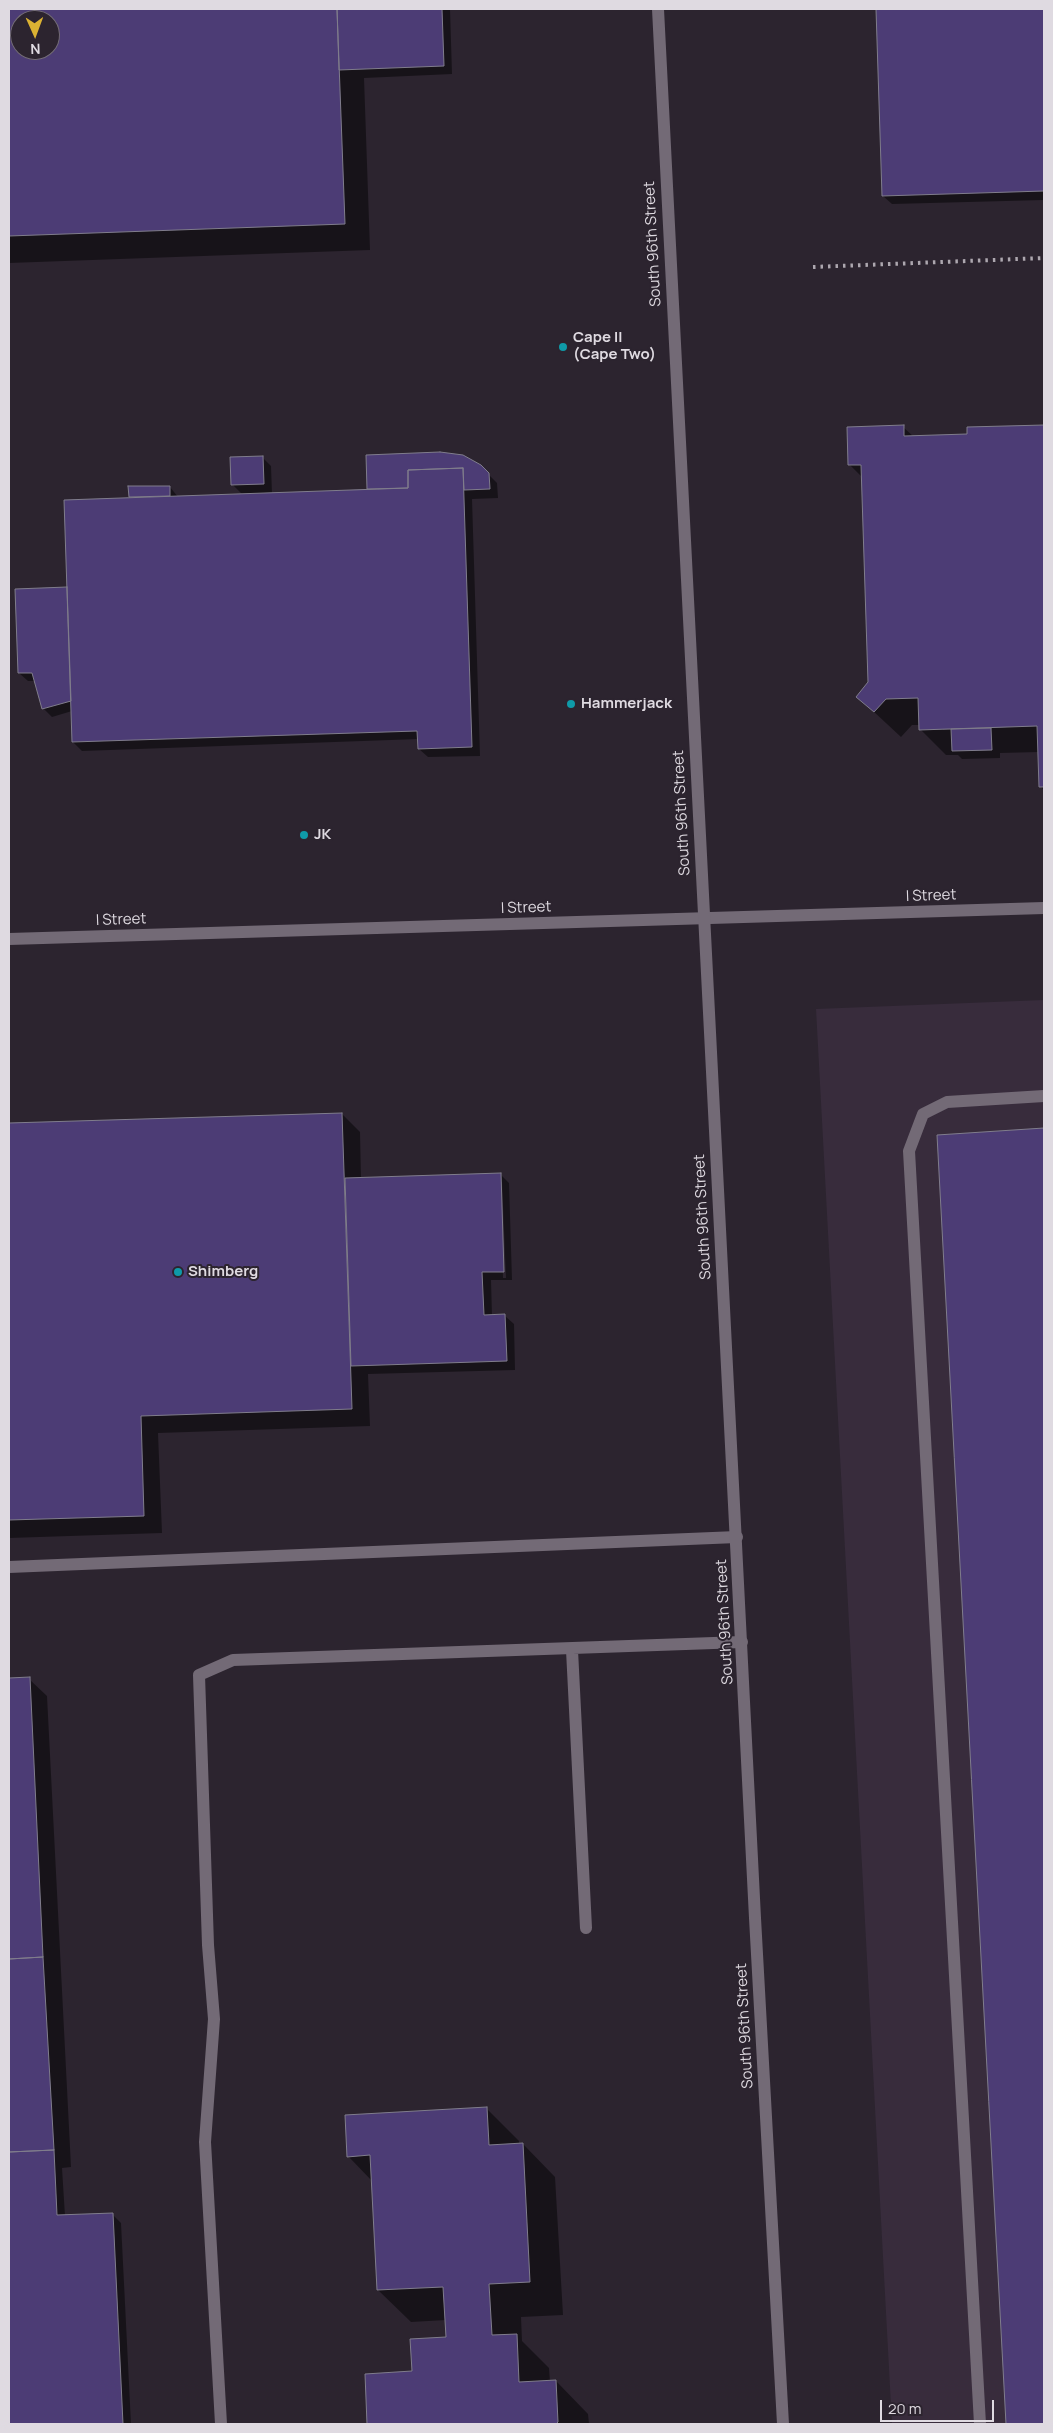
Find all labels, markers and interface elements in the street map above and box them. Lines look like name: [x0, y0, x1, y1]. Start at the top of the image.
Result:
north arrow: [10, 10, 60, 60]
text: N: [30, 40, 41, 59]
street label: South 96th Street: [641, 181, 665, 307]
place label: Cape II (Cape Two): [573, 329, 656, 364]
marker: Cape II (Cape Two): [557, 341, 569, 353]
place label: Hammerjack: [581, 695, 672, 713]
marker: Hammerjack: [565, 698, 577, 710]
street label: South 96th Street: [670, 750, 694, 876]
place label: JK: [314, 826, 331, 844]
marker: JK: [298, 829, 310, 841]
street label: I Street: [905, 886, 957, 906]
street label: I Street: [500, 898, 552, 918]
street label: I Street: [95, 910, 147, 930]
street label: South 96th Street: [691, 1154, 715, 1280]
place label: Shimberg: [188, 1263, 258, 1281]
marker: Shimberg: [172, 1266, 184, 1278]
street label: South 96th Street: [713, 1559, 737, 1685]
street label: South 96th Street: [733, 1963, 757, 2089]
scale bar: [883, 2390, 997, 2422]
text: 20 m: [888, 2398, 921, 2419]

